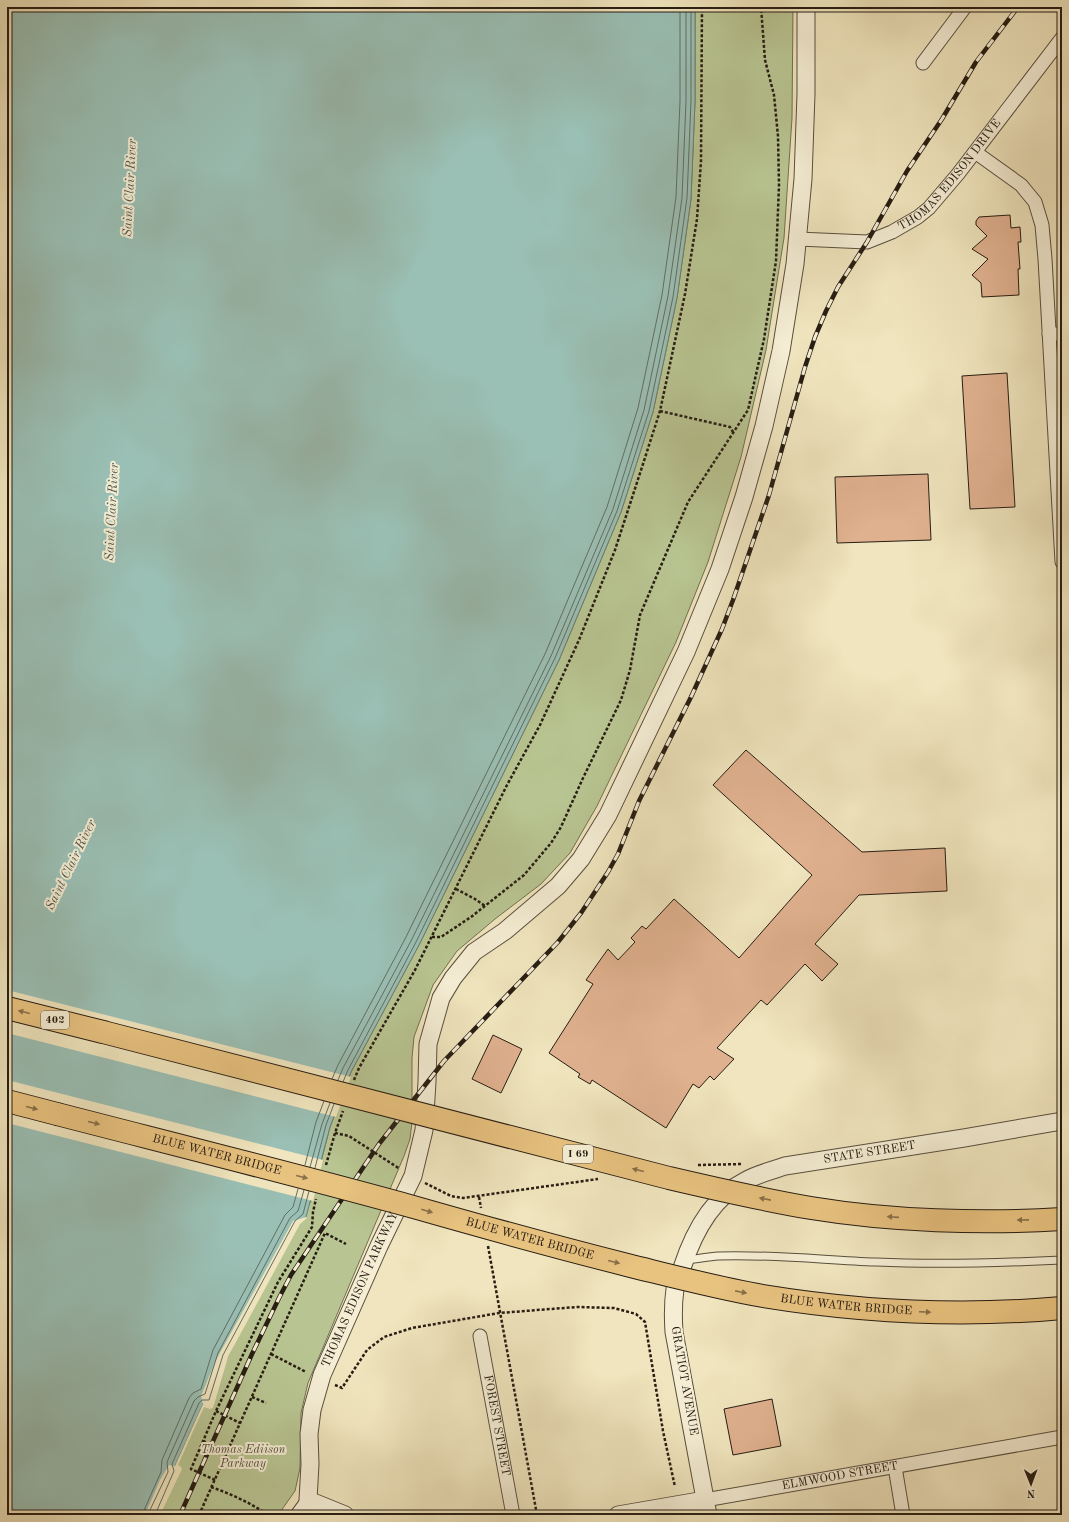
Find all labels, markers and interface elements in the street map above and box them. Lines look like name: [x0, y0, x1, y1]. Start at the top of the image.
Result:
street label: THOMAS EDISON DRIVE: [896, 117, 1003, 233]
water label: Saint Clair River: [121, 138, 139, 237]
water label: Saint Clair River: [103, 462, 121, 561]
water label: Saint Clair River: [44, 818, 99, 912]
one-way arrow: [18, 1009, 30, 1015]
road number: 402: [41, 1011, 69, 1029]
one-way arrow: [26, 1105, 38, 1111]
one-way arrow: [88, 1121, 101, 1127]
street label: BLUE WATER BRIDGE: [151, 1133, 282, 1177]
street label: STATE STREET: [823, 1140, 916, 1166]
road number: I 69: [563, 1145, 593, 1163]
one-way arrow: [632, 1166, 644, 1172]
one-way arrow: [295, 1174, 308, 1180]
one-way arrow: [758, 1196, 771, 1202]
one-way arrow: [421, 1208, 433, 1214]
street label: THOMAS EDISON PARKWAY: [320, 1210, 401, 1369]
one-way arrow: [887, 1213, 899, 1220]
street label: BLUE WATER BRIDGE: [464, 1216, 595, 1262]
one-way arrow: [1017, 1217, 1029, 1224]
one-way arrow: [608, 1259, 620, 1265]
one-way arrow: [734, 1289, 747, 1295]
street label: BLUE WATER BRIDGE: [779, 1293, 913, 1317]
one-way arrow: [919, 1308, 931, 1315]
street label: GRATIOT AVENUE: [668, 1326, 700, 1436]
street label: FOREST STREET: [481, 1374, 512, 1477]
park label: Thomas Ediison Parkway: [201, 1444, 285, 1470]
street label: ELMWOOD STREET: [781, 1460, 899, 1492]
north arrow: [1011, 1464, 1051, 1504]
text: N: [1026, 1487, 1035, 1498]

